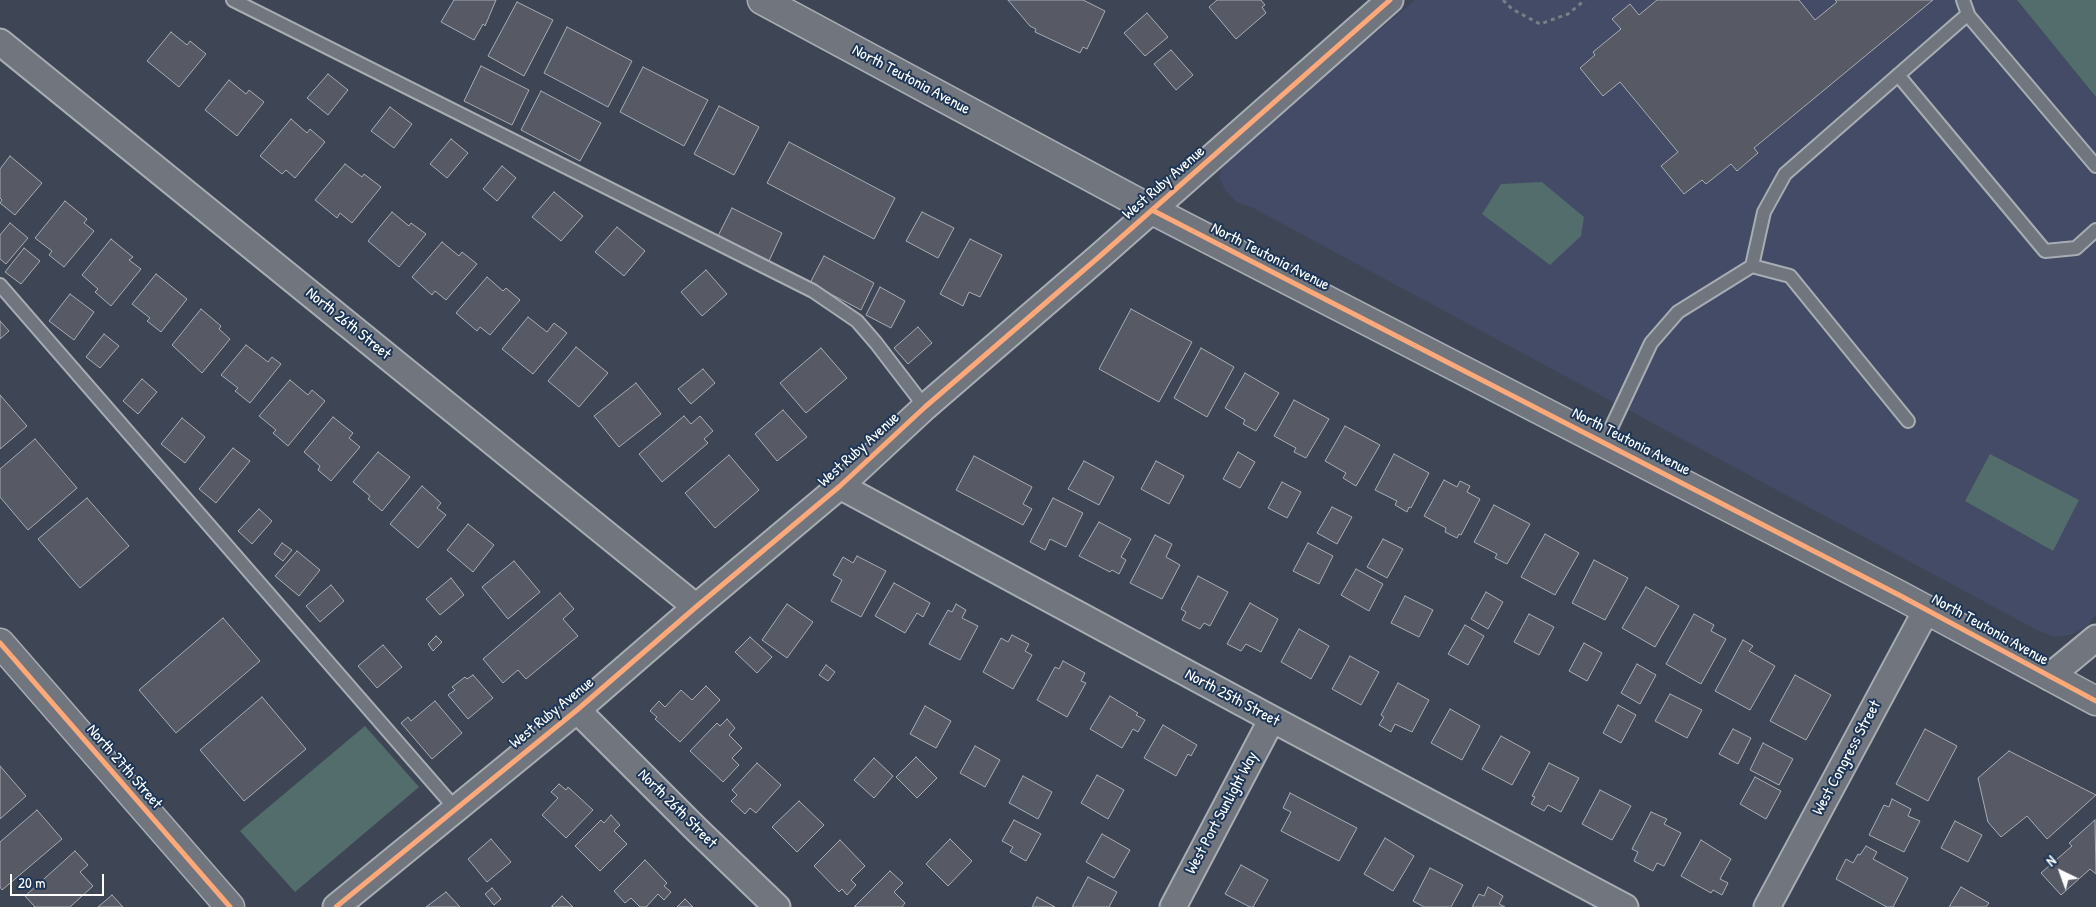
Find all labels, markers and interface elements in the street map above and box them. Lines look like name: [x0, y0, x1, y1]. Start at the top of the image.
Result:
street label: North Teutonia Avenue: [849, 41, 973, 119]
street label: West Ruby Avenue: [1119, 142, 1209, 224]
street label: North Teutonia Avenue: [1207, 219, 1333, 295]
street label: North 26th Street: [302, 284, 394, 364]
street label: North Teutonia Avenue: [1568, 404, 1694, 480]
street label: West Ruby Avenue: [814, 408, 904, 492]
street label: North Teutonia Avenue: [1928, 590, 2052, 670]
street label: North 25th Street: [1181, 665, 1283, 731]
street label: West Ruby Avenue: [506, 673, 598, 753]
street label: West Congress Street: [1809, 697, 1885, 819]
street label: North 27th Street: [82, 721, 166, 813]
street label: West Port Sunlight Way: [1182, 749, 1262, 877]
street label: North 26th Street: [633, 765, 721, 853]
north arrow: [2036, 847, 2086, 897]
text: N: [2041, 851, 2060, 870]
scale bar: [12, 864, 106, 896]
text: 20 m: [18, 872, 45, 893]

